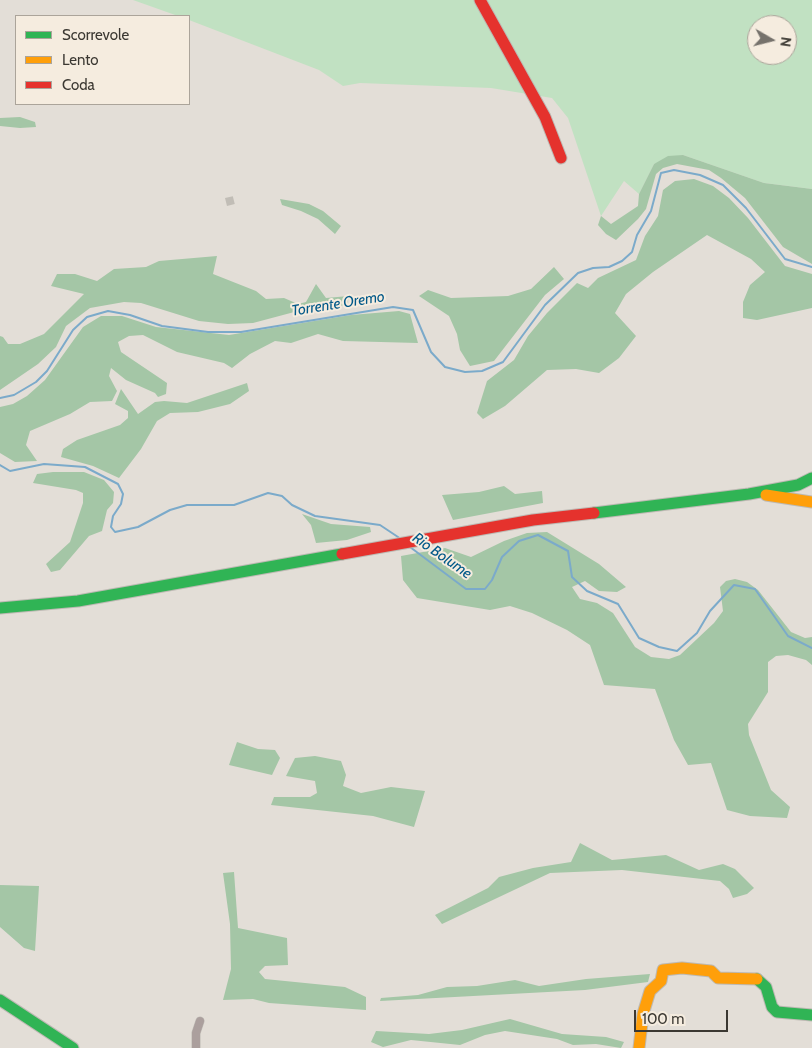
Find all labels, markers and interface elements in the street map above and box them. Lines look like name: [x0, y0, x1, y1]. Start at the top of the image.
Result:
legend: [15, 15, 190, 105]
north arrow: [747, 15, 797, 65]
text: Scorrevole: [62, 26, 129, 44]
text: N: [776, 36, 795, 48]
text: Lento: [62, 51, 99, 69]
text: Coda: [62, 76, 95, 94]
water label: Torrente Oremo: [290, 288, 386, 320]
water label: Rio Bolume: [409, 529, 475, 583]
scale bar: [637, 1000, 731, 1032]
text: 100 m: [642, 1010, 684, 1028]

